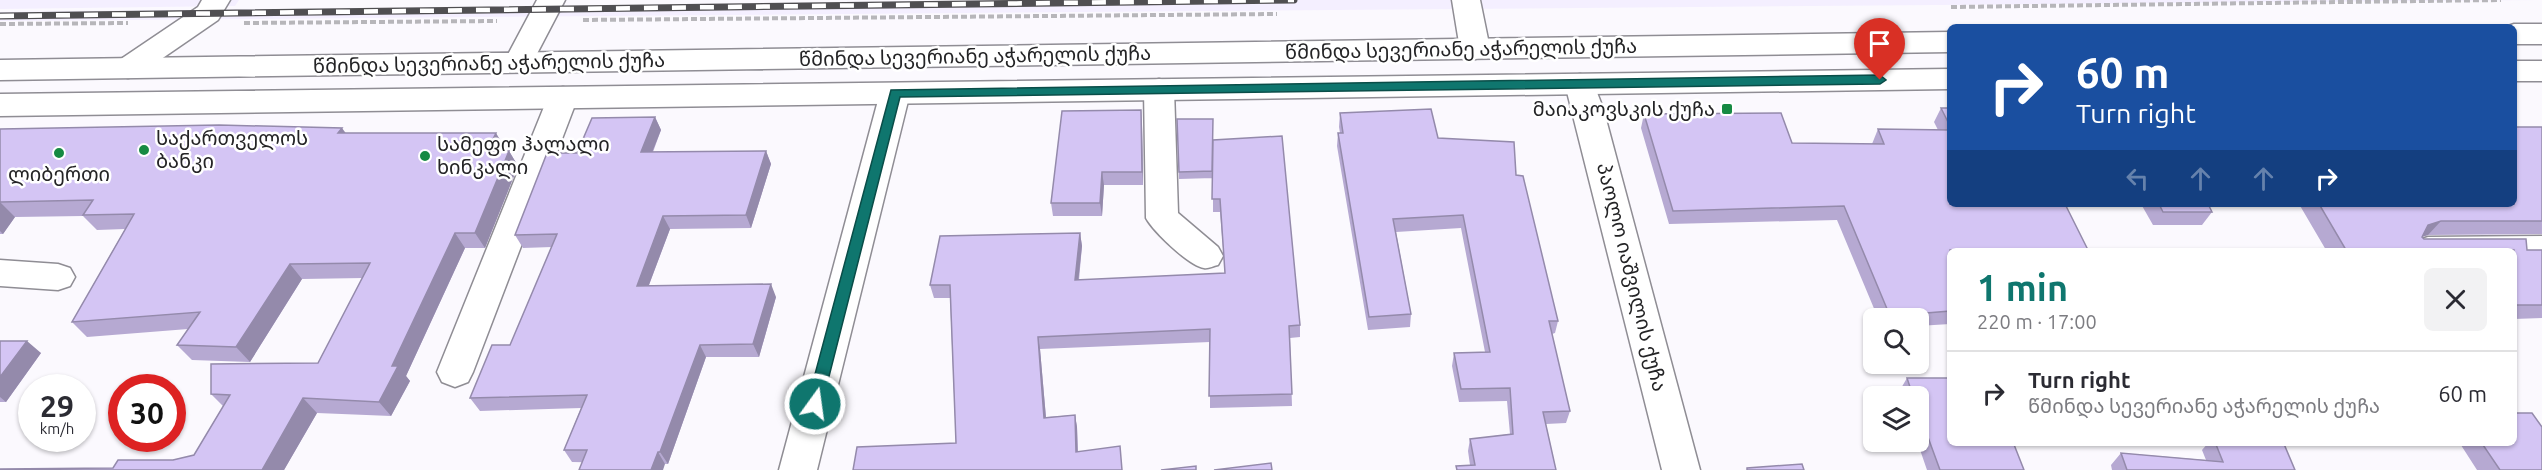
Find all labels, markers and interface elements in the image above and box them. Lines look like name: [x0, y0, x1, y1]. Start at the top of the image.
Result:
pin: [1854, 18, 1905, 80]
icon: arrive: [1863, 27, 1896, 60]
street label: წმინდა სევერიანე აჭარელის ქუჩა: [1285, 34, 1637, 65]
street label: წმინდა სევერიანე აჭარელის ქუჩა: [799, 41, 1151, 72]
street label: წმინდა სევერიანე აჭარელის ქუჩა: [313, 48, 665, 79]
icon: right: [1977, 48, 2055, 126]
text: 60 m: [2076, 49, 2170, 96]
place label: მაიაკოვსკის ქუჩა: [1533, 97, 1715, 121]
text: Turn right: [2076, 98, 2196, 128]
marker: მაიაკოვსკის ქუჩა: [1720, 102, 1734, 116]
place label: საქართველოს ბანკი: [156, 126, 308, 173]
place label: სამეფო ჰალალი ხინკალი: [437, 132, 610, 180]
marker: საქართველოს ბანკი: [137, 143, 151, 157]
marker: ლიბერთი: [52, 146, 66, 160]
marker: სამეფო ჰალალი ხინკალი: [418, 149, 432, 163]
street label: პაოლო იაშვილის ქუჩა: [1591, 160, 1672, 394]
place label: ლიბერთი: [8, 162, 110, 187]
icon: left: [2121, 162, 2154, 195]
icon: ahead: [2184, 162, 2217, 195]
icon: ahead: [2247, 162, 2280, 195]
icon: right: [2310, 162, 2343, 195]
text: 1 min: [1977, 267, 2068, 308]
button: close: [2424, 268, 2487, 331]
map controls: [1863, 308, 1929, 452]
button: search: [1863, 308, 1929, 374]
text: 220 m · 17:00: [1977, 310, 2097, 333]
text: Turn right: [2028, 367, 2130, 392]
position arrow: [783, 372, 847, 436]
speed limit sign: 30: [108, 374, 186, 452]
icon: right: [1977, 377, 2010, 410]
text: 60 m: [2438, 381, 2487, 406]
button: layers: [1863, 386, 1929, 452]
text: 29: [40, 389, 74, 423]
text: წმინდა სევერიანე აჭარელის ქუჩა: [2028, 394, 2380, 417]
text: km/h: [40, 420, 74, 437]

